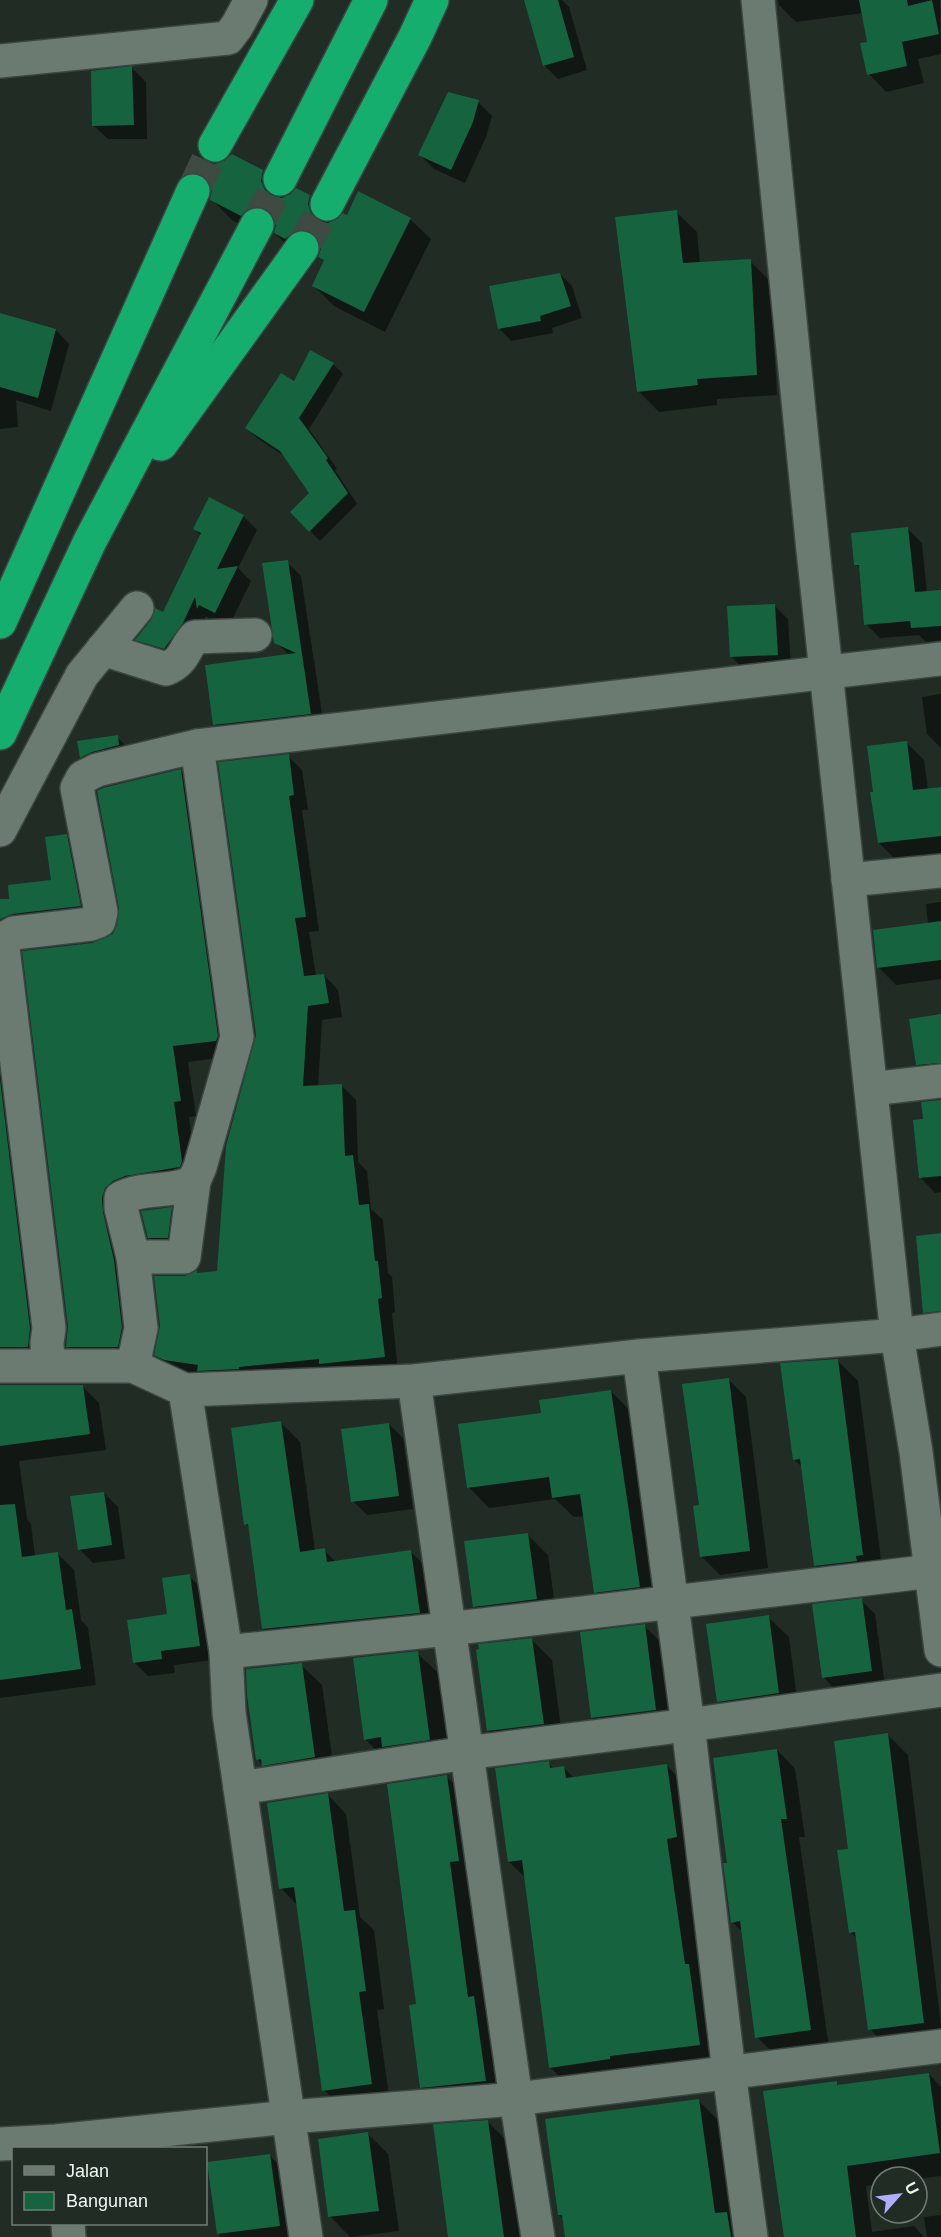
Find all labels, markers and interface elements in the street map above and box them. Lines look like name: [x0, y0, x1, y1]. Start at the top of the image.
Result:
legend: [12, 2147, 207, 2225]
text: Jalan: [66, 2161, 109, 2181]
north arrow: [869, 2165, 929, 2225]
text: U: [902, 2179, 922, 2197]
text: Bangunan: [66, 2191, 148, 2211]

